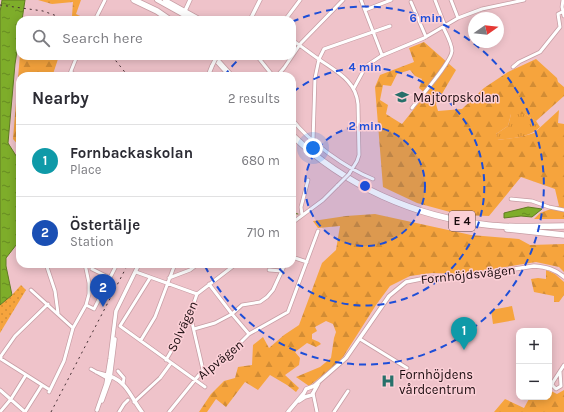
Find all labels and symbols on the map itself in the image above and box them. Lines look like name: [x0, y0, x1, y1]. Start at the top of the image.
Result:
text: 6 min: [409, 11, 443, 25]
north arrow: [468, 12, 504, 48]
text: 4 min: [349, 60, 381, 74]
school or university icon: Majtorpskolan: [394, 89, 410, 105]
place label: Majtorpskolan: [413, 90, 499, 105]
text: 2 min: [348, 119, 382, 133]
your location: [303, 138, 323, 158]
centre of rings: [358, 179, 372, 193]
road number: E 4: [449, 211, 475, 231]
street label: Fornhöjdsvägen: [420, 262, 516, 287]
pin: 2: [90, 274, 116, 307]
street label: Solvägen: [164, 299, 201, 354]
pin: 1: [451, 317, 477, 350]
street label: Alpvägen: [195, 336, 246, 382]
place label: Fornhöjdens vårdcentrum: [399, 367, 476, 397]
hospital icon: Fornhöjdens vårdcentrum: [380, 373, 396, 389]

